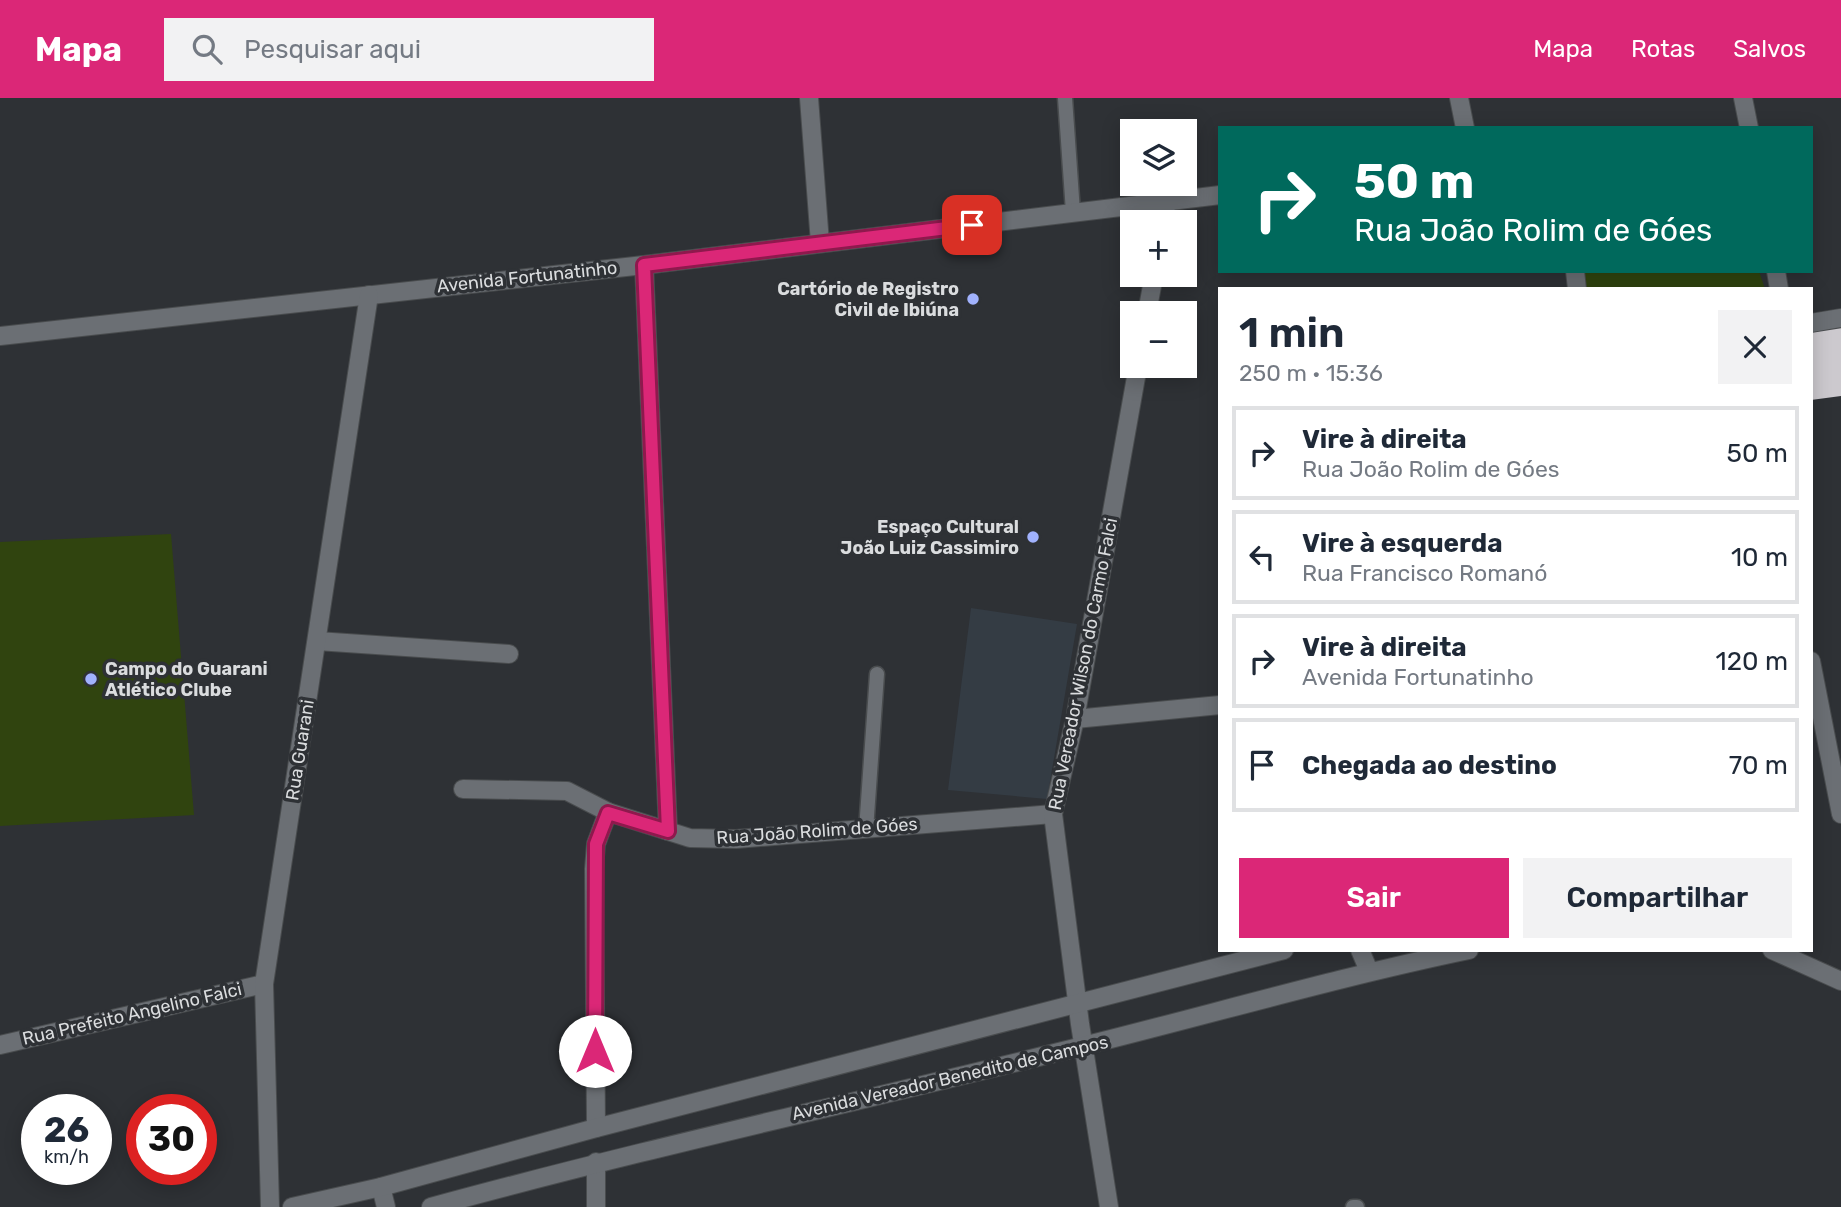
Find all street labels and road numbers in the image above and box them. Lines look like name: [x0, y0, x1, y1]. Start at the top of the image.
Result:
street label: Avenida Fortunatinho: [436, 257, 618, 297]
street label: Rua Vereador Wilson do Carmo Falci: [1044, 516, 1122, 812]
street label: Rua Guarani: [281, 698, 319, 802]
street label: Rua João Rolim de Góes: [716, 813, 918, 849]
street label: Rua Prefeito Angelino Falci: [20, 978, 244, 1050]
street label: Avenida Vereador Benedito de Campos: [790, 1031, 1110, 1125]

